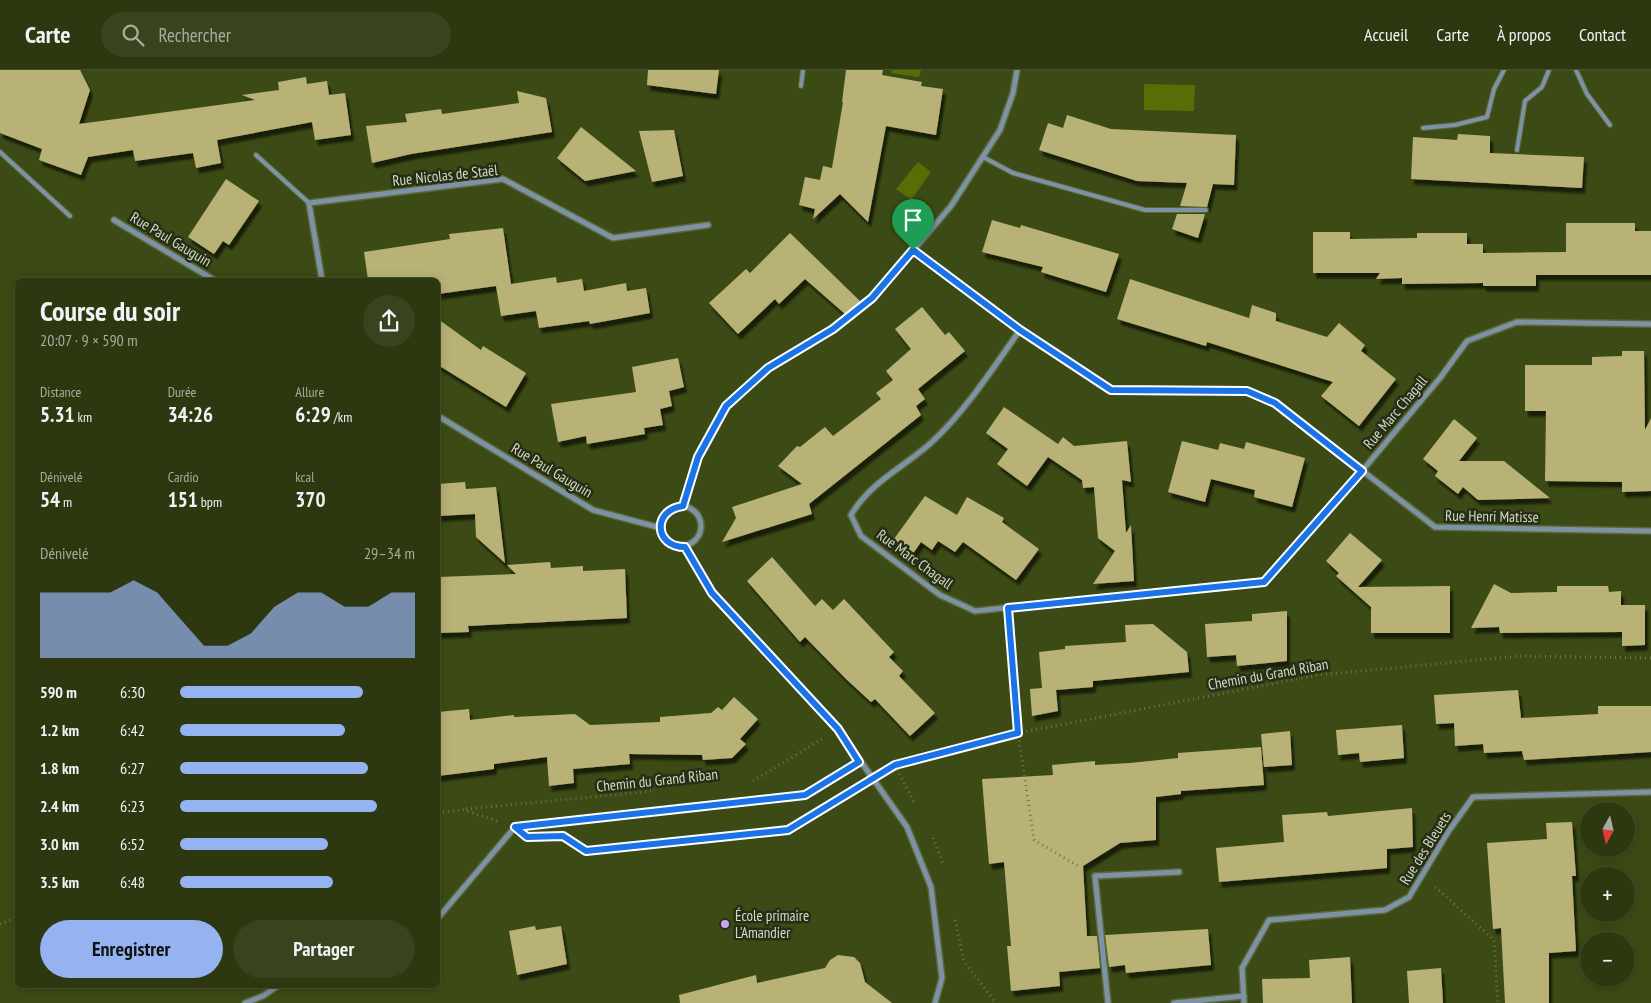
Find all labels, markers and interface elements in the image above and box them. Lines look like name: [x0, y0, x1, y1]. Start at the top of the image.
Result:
search box: [101, 12, 451, 57]
text: Carte: [25, 19, 71, 50]
icon: search: [119, 21, 147, 49]
text: Rechercher: [159, 23, 231, 47]
text: Accueil: [1364, 23, 1408, 46]
text: Carte: [1436, 23, 1469, 46]
text: À propos: [1497, 23, 1551, 46]
text: Contact: [1579, 23, 1626, 46]
street label: Rue Nicolas de Staël: [391, 160, 499, 190]
pin: [892, 199, 934, 250]
icon: arrive: [899, 206, 927, 234]
street label: Rue Paul Gauguin: [127, 207, 215, 271]
text: Course du soir: [40, 292, 180, 329]
button: share: [363, 295, 415, 347]
text: 20:07 · 9 × 590 m: [40, 330, 138, 350]
street label: Rue Marc Chagall: [1359, 371, 1431, 453]
text: Distance: [40, 383, 81, 401]
text: Durée: [168, 383, 196, 401]
text: Allure: [295, 383, 324, 401]
text: 5.31: [40, 401, 75, 428]
text: 34:26: [168, 401, 213, 428]
text: 6:29: [295, 401, 331, 428]
text: km: [75, 408, 92, 426]
text: /km: [331, 408, 352, 426]
street label: Rue Paul Gauguin: [508, 438, 596, 502]
text: Dénivelé: [40, 468, 83, 486]
text: Cardio: [168, 468, 198, 486]
text: kcal: [295, 468, 314, 486]
text: 54: [40, 486, 60, 513]
text: 151: [168, 486, 198, 513]
text: 370: [295, 486, 325, 513]
text: m: [60, 493, 72, 511]
text: bpm: [198, 493, 222, 511]
street label: Rue Henri Matisse: [1445, 506, 1539, 526]
street label: Rue Marc Chagall: [873, 525, 957, 593]
text: Dénivelé: [40, 543, 89, 563]
text: 29–34 m: [364, 543, 415, 563]
street label: Chemin du Grand Riban: [1206, 654, 1330, 694]
text: 590 m: [40, 682, 77, 702]
text: 6:30: [120, 682, 145, 702]
text: 1.2 km: [40, 720, 79, 740]
text: 6:42: [120, 720, 145, 740]
text: 1.8 km: [40, 758, 79, 778]
text: 6:27: [120, 758, 145, 778]
street label: Chemin du Grand Riban: [595, 764, 719, 796]
text: 2.4 km: [40, 796, 79, 816]
text: 6:23: [120, 796, 145, 816]
north arrow: [1580, 802, 1635, 858]
map controls: [1580, 802, 1635, 987]
street label: Rue des Bleuets: [1395, 808, 1455, 888]
text: 3.0 km: [40, 834, 79, 854]
text: 6:52: [120, 834, 145, 854]
button: +: [1580, 867, 1635, 922]
text: 3.5 km: [40, 872, 79, 892]
text: 6:48: [120, 872, 145, 892]
place label: École primaire L'Amandier: [735, 906, 809, 942]
marker: École primaire L'Amandier: [719, 918, 731, 930]
button: Enregistrer: [40, 920, 223, 978]
button: Partager: [233, 920, 415, 978]
button: −: [1580, 932, 1635, 987]

